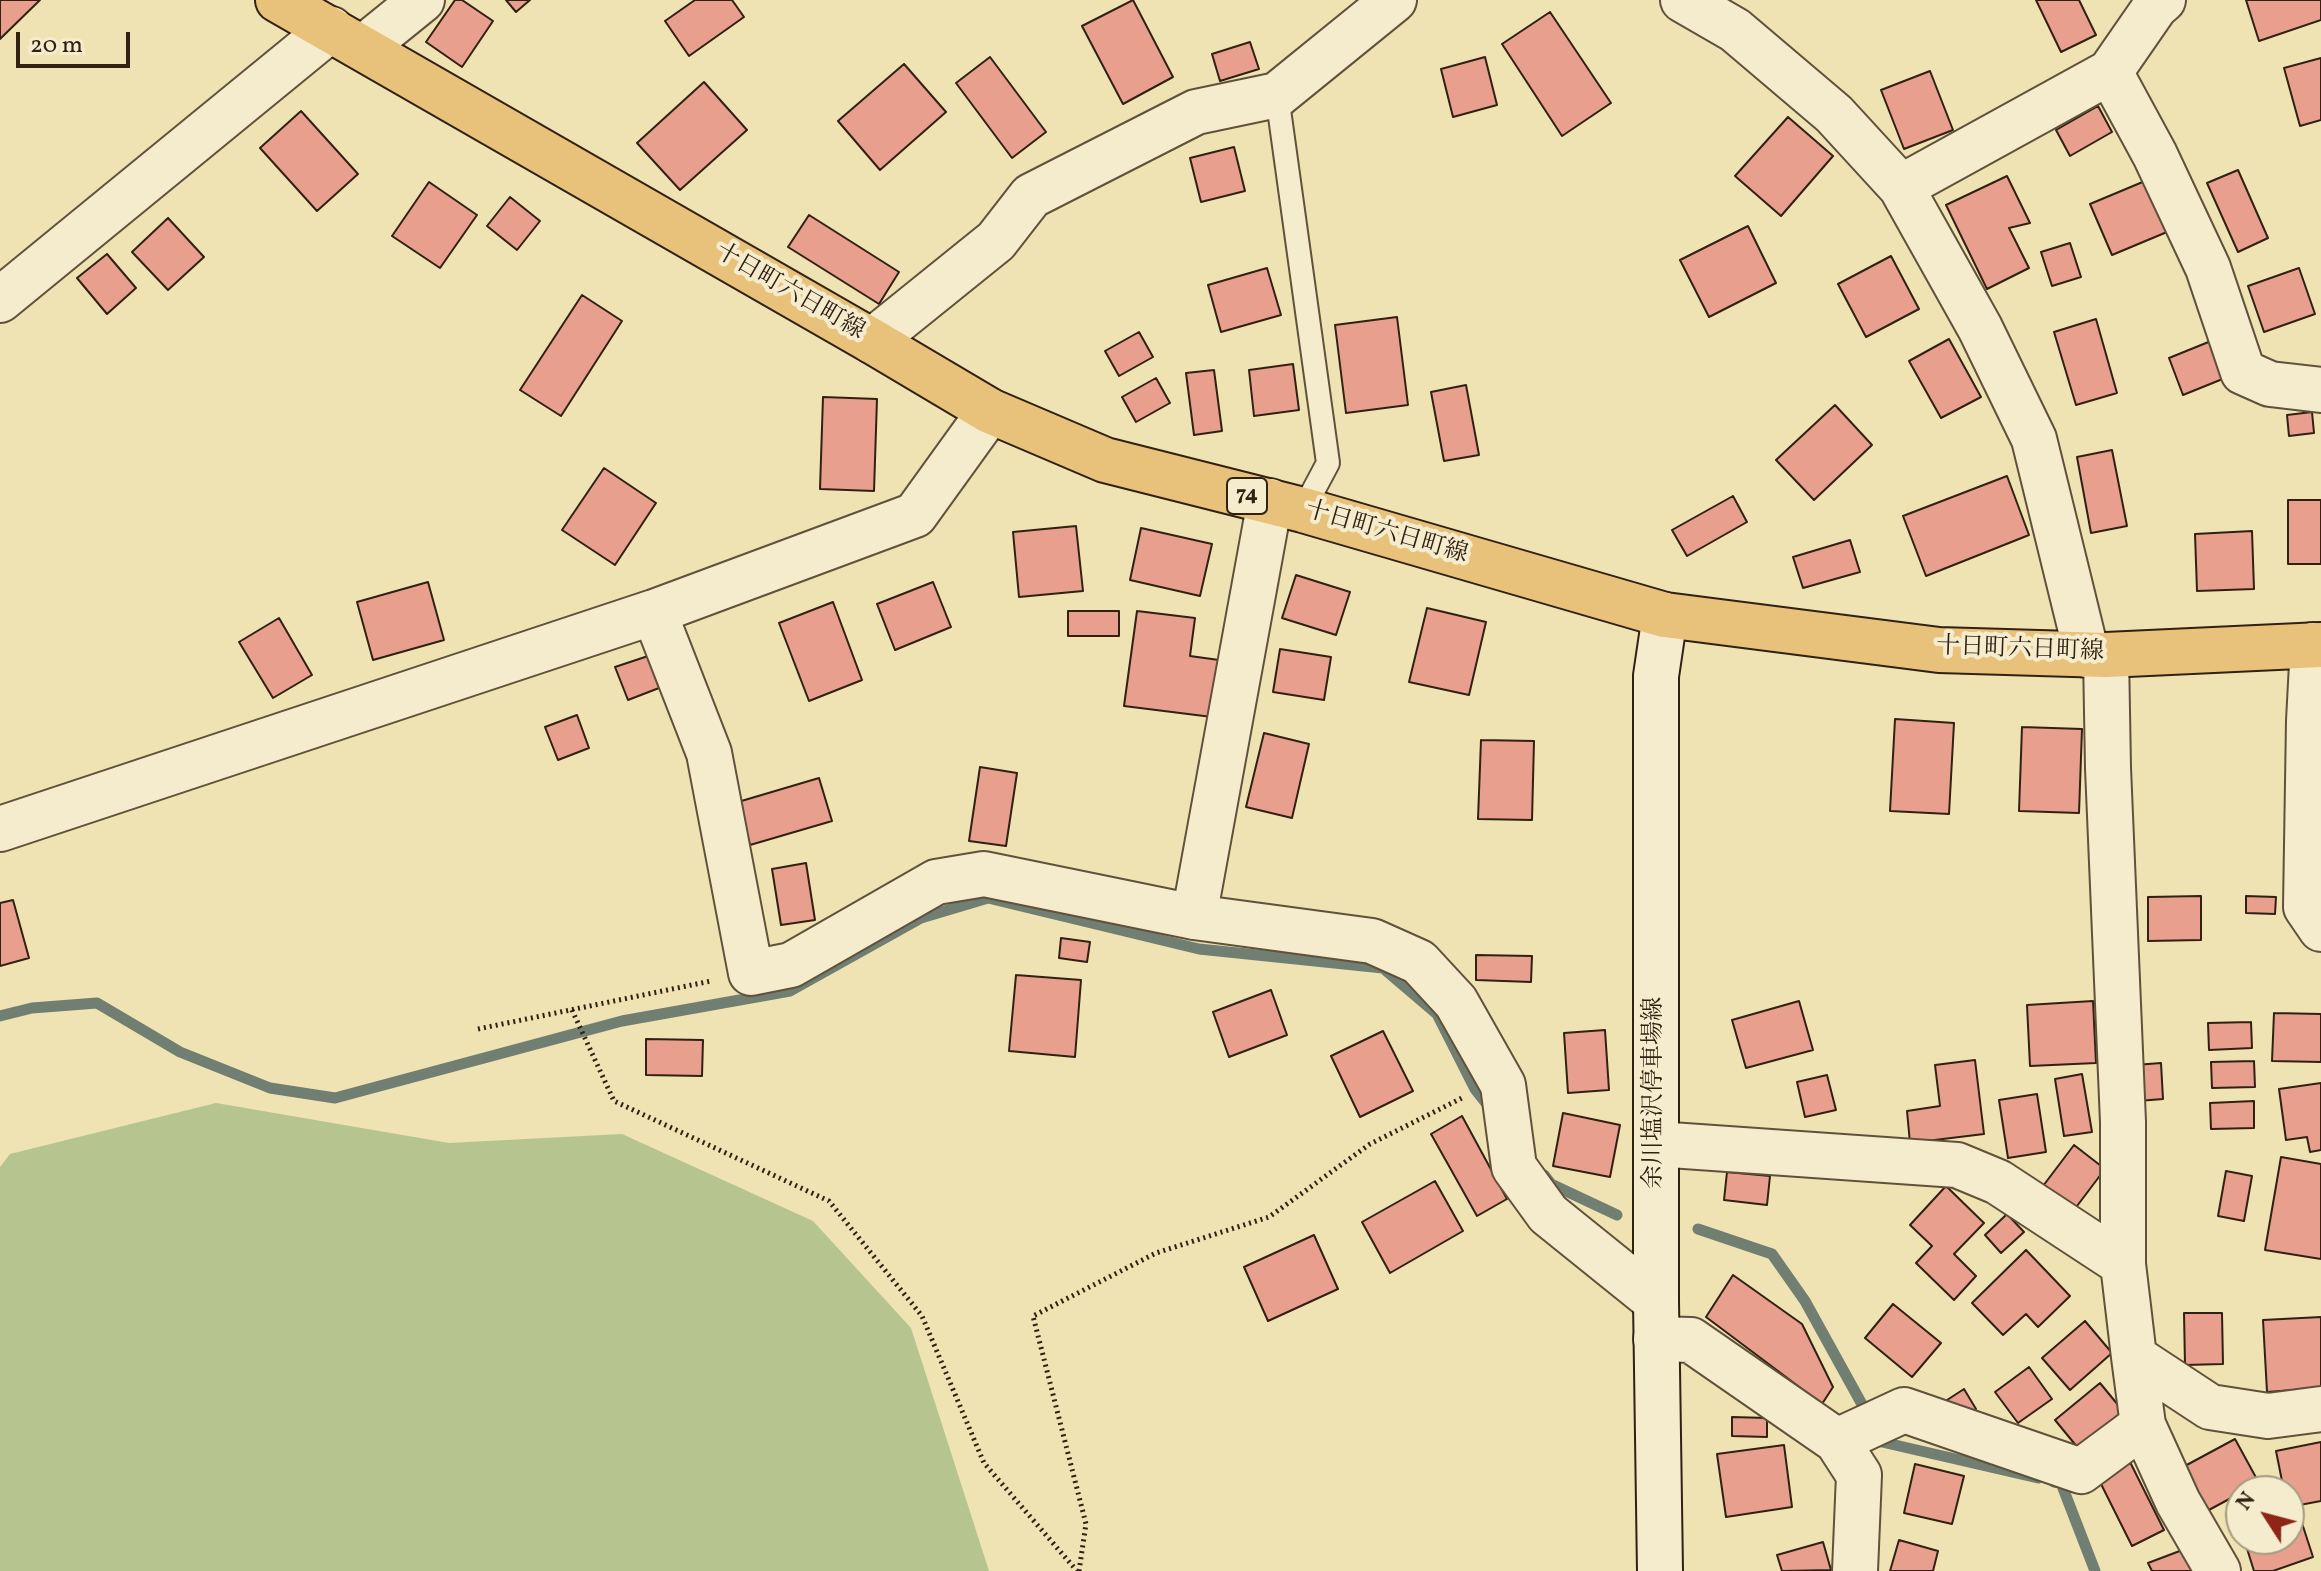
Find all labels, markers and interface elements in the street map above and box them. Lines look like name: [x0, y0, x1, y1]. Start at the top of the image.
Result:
scale bar: [20, 16, 134, 66]
text: 20 m: [30, 29, 83, 63]
street label: 十日町六日町線: [709, 239, 869, 347]
road number: 74: [1227, 478, 1267, 514]
street label: 十日町六日町線: [1301, 497, 1471, 571]
street label: 十日町六日町線: [1936, 634, 2104, 668]
street label: 余川塩沢停車場線: [1642, 997, 1670, 1189]
north arrow: [2225, 1475, 2305, 1555]
text: N: [2230, 1486, 2264, 1517]

